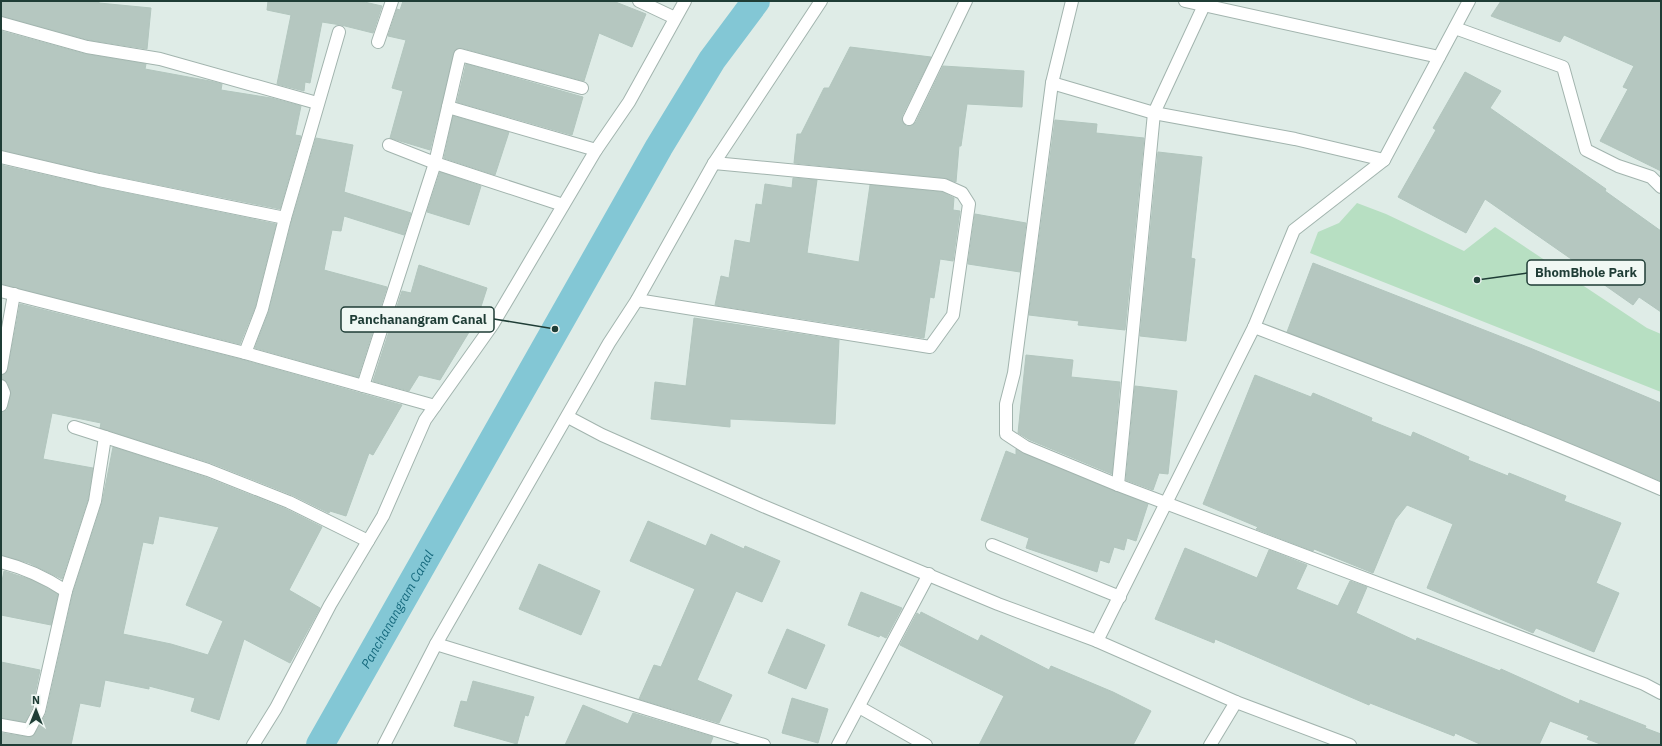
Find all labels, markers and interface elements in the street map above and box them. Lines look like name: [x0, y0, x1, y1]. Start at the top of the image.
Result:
callout: BhomBhole Park: [1527, 260, 1645, 285]
text: BhomBhole Park: [1535, 264, 1637, 281]
callout: Panchanangram Canal: [341, 307, 494, 332]
text: Panchanangram Canal: [349, 311, 487, 328]
water label: Panchanangram Canal: [357, 547, 437, 671]
north arrow: [16, 690, 56, 730]
text: N: [32, 693, 40, 707]

